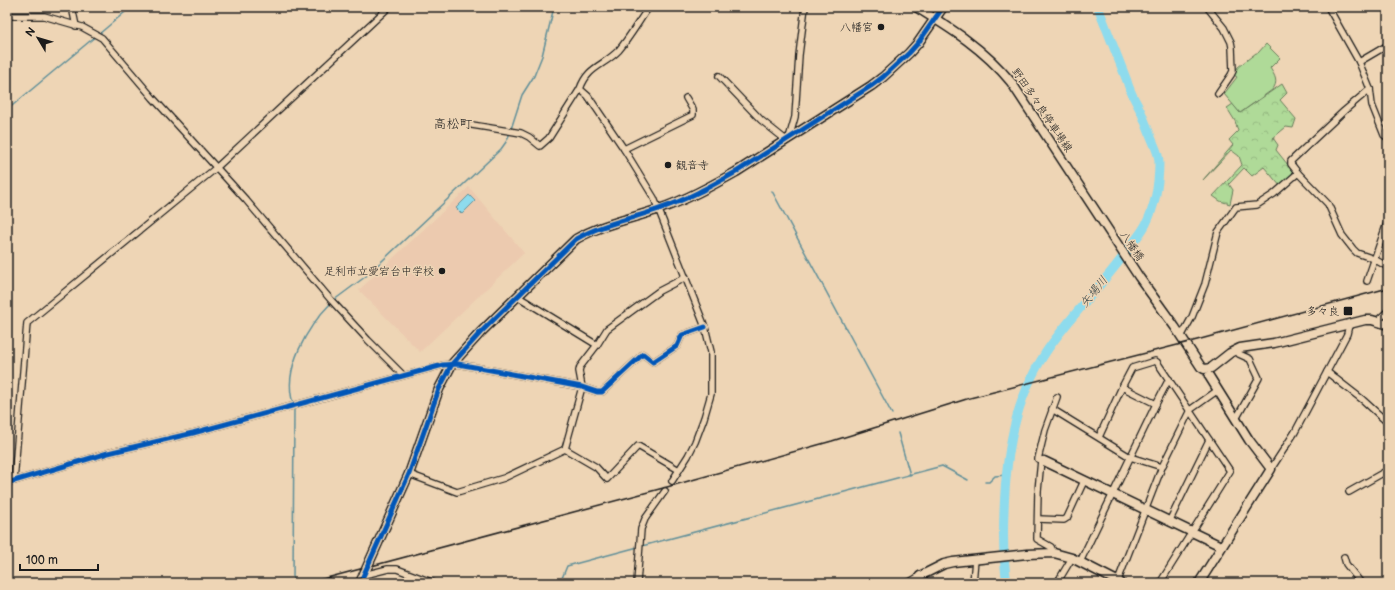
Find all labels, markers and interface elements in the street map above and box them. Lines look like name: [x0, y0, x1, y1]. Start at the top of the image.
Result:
north arrow: [18, 18, 58, 58]
place label: 八幡宮: [840, 21, 873, 34]
marker: 八幡宮: [876, 22, 886, 32]
text: N: [23, 25, 38, 39]
street label: 野田多々良停車場線: [1009, 65, 1075, 155]
district label: 高松町: [433, 116, 473, 132]
place label: 観音寺: [676, 159, 709, 172]
marker: 観音寺: [663, 160, 673, 170]
street label: 八幡橋: [1117, 229, 1147, 263]
place label: 足利市立愛宕台中学校: [324, 265, 434, 278]
marker: 足利市立愛宕台中学校: [437, 266, 447, 276]
water label: 矢場川: [1077, 273, 1111, 311]
place label: 多々良: [1306, 305, 1339, 318]
marker: 多々良: [1342, 305, 1354, 317]
scale bar: [20, 546, 98, 572]
text: 100 m: [26, 553, 58, 568]

